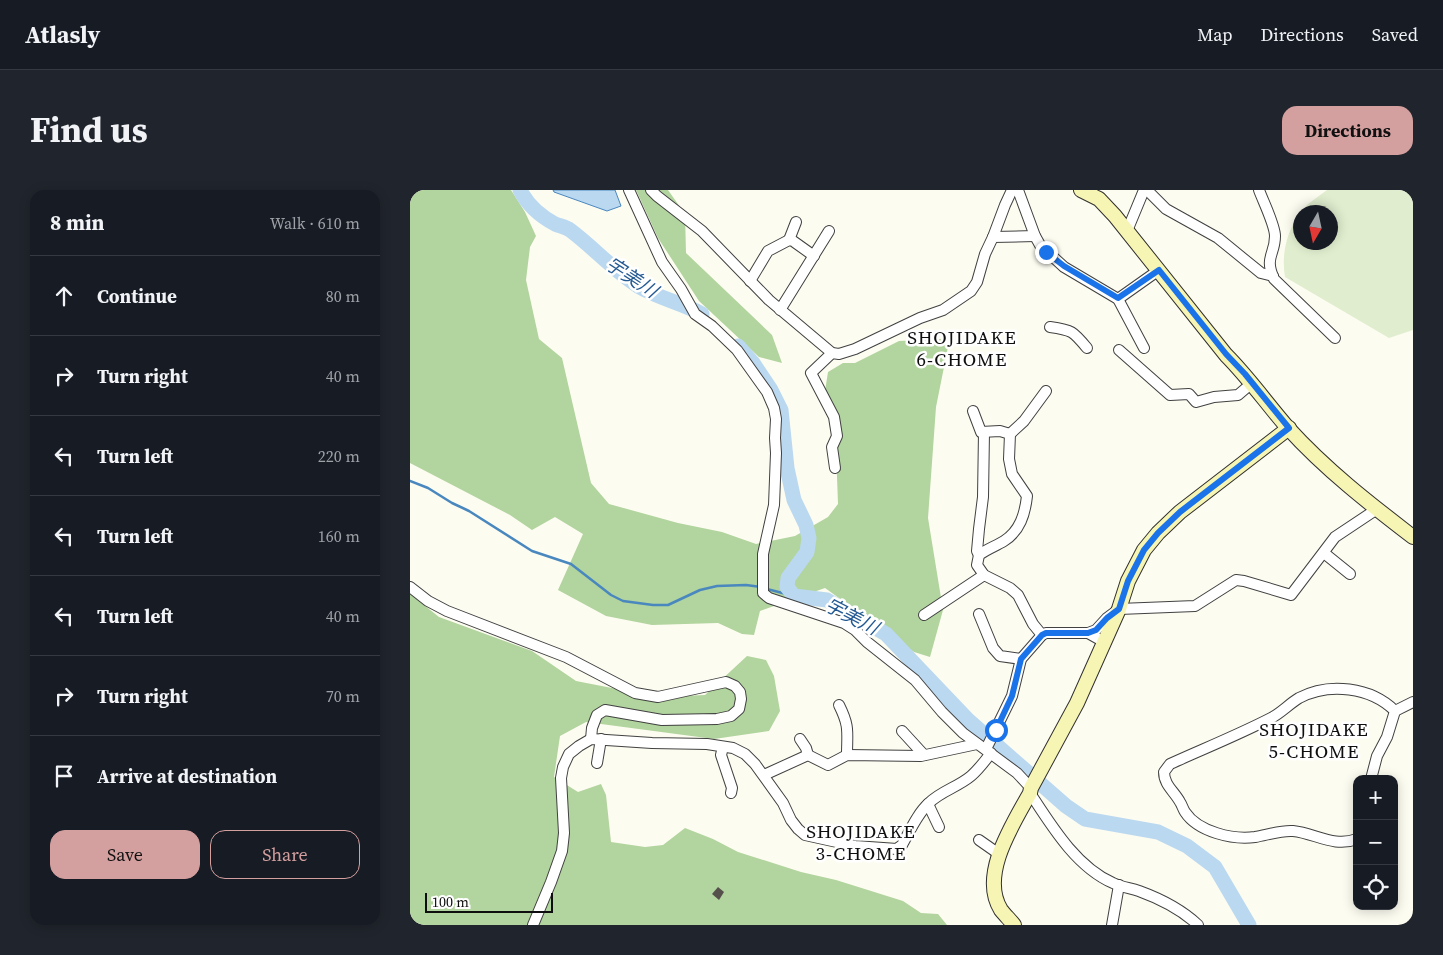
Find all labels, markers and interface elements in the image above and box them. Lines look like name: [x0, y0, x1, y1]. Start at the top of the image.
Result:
text: Atlasly: [25, 18, 100, 51]
text: Map: [1197, 22, 1233, 47]
text: Directions: [1261, 22, 1344, 47]
text: Saved: [1372, 22, 1418, 47]
text: Find us: [30, 106, 148, 154]
button: Directions: [1282, 106, 1413, 155]
north arrow: [1293, 205, 1338, 250]
text: 8 min: [50, 208, 105, 237]
text: Walk · 610 m: [270, 212, 360, 234]
route end: [1035, 241, 1058, 264]
water label: 宇美川: [601, 251, 665, 305]
icon: ahead: [50, 282, 78, 310]
text: Continue: [97, 283, 177, 309]
text: 80 m: [326, 285, 360, 307]
district label: SHOJIDAKE 6-CHOME: [907, 324, 1017, 372]
icon: right: [50, 362, 78, 390]
text: Turn right: [97, 363, 188, 389]
text: 40 m: [326, 365, 360, 387]
icon: left: [50, 442, 78, 470]
text: Turn left: [97, 443, 173, 469]
text: 220 m: [318, 445, 360, 467]
icon: left: [50, 522, 78, 550]
text: Turn left: [97, 523, 173, 549]
text: 160 m: [318, 525, 360, 547]
water label: 宇美川: [821, 591, 885, 641]
icon: left: [50, 602, 78, 630]
text: Turn left: [97, 603, 173, 629]
text: 40 m: [326, 605, 360, 627]
icon: right: [50, 682, 78, 710]
text: Turn right: [97, 683, 188, 709]
text: 70 m: [326, 685, 360, 707]
district label: SHOJIDAKE 5-CHOME: [1259, 716, 1369, 764]
route start: [985, 719, 1008, 742]
icon: arrive: [50, 762, 78, 790]
text: Arrive at destination: [97, 763, 277, 789]
map controls: [1353, 775, 1398, 910]
button: +: [1353, 775, 1398, 820]
district label: SHOJIDAKE 3-CHOME: [806, 818, 916, 866]
button: −: [1353, 820, 1398, 865]
button: Save: [50, 830, 200, 879]
button: Share: [210, 830, 360, 879]
button: locate: [1353, 865, 1398, 910]
scale bar: [425, 890, 552, 913]
text: 100 m: [432, 892, 469, 912]

